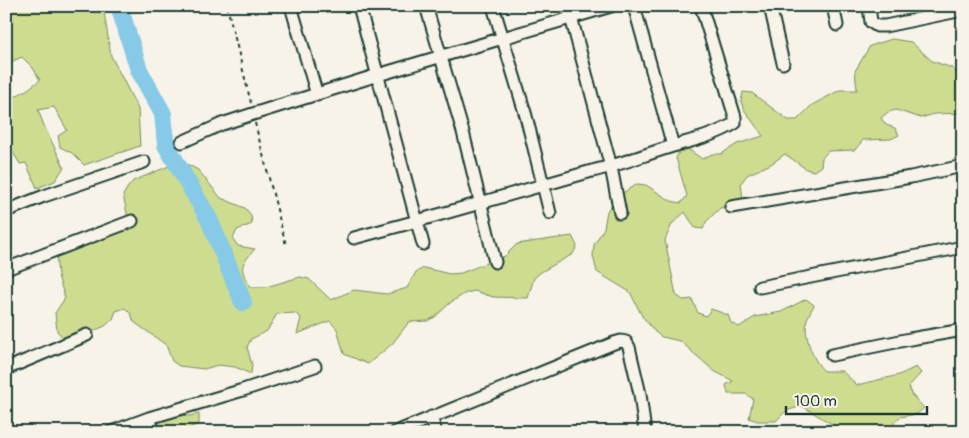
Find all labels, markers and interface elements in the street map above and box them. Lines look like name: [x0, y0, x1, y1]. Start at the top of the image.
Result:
scale bar: [786, 383, 928, 415]
text: 100 m: [794, 392, 837, 411]

